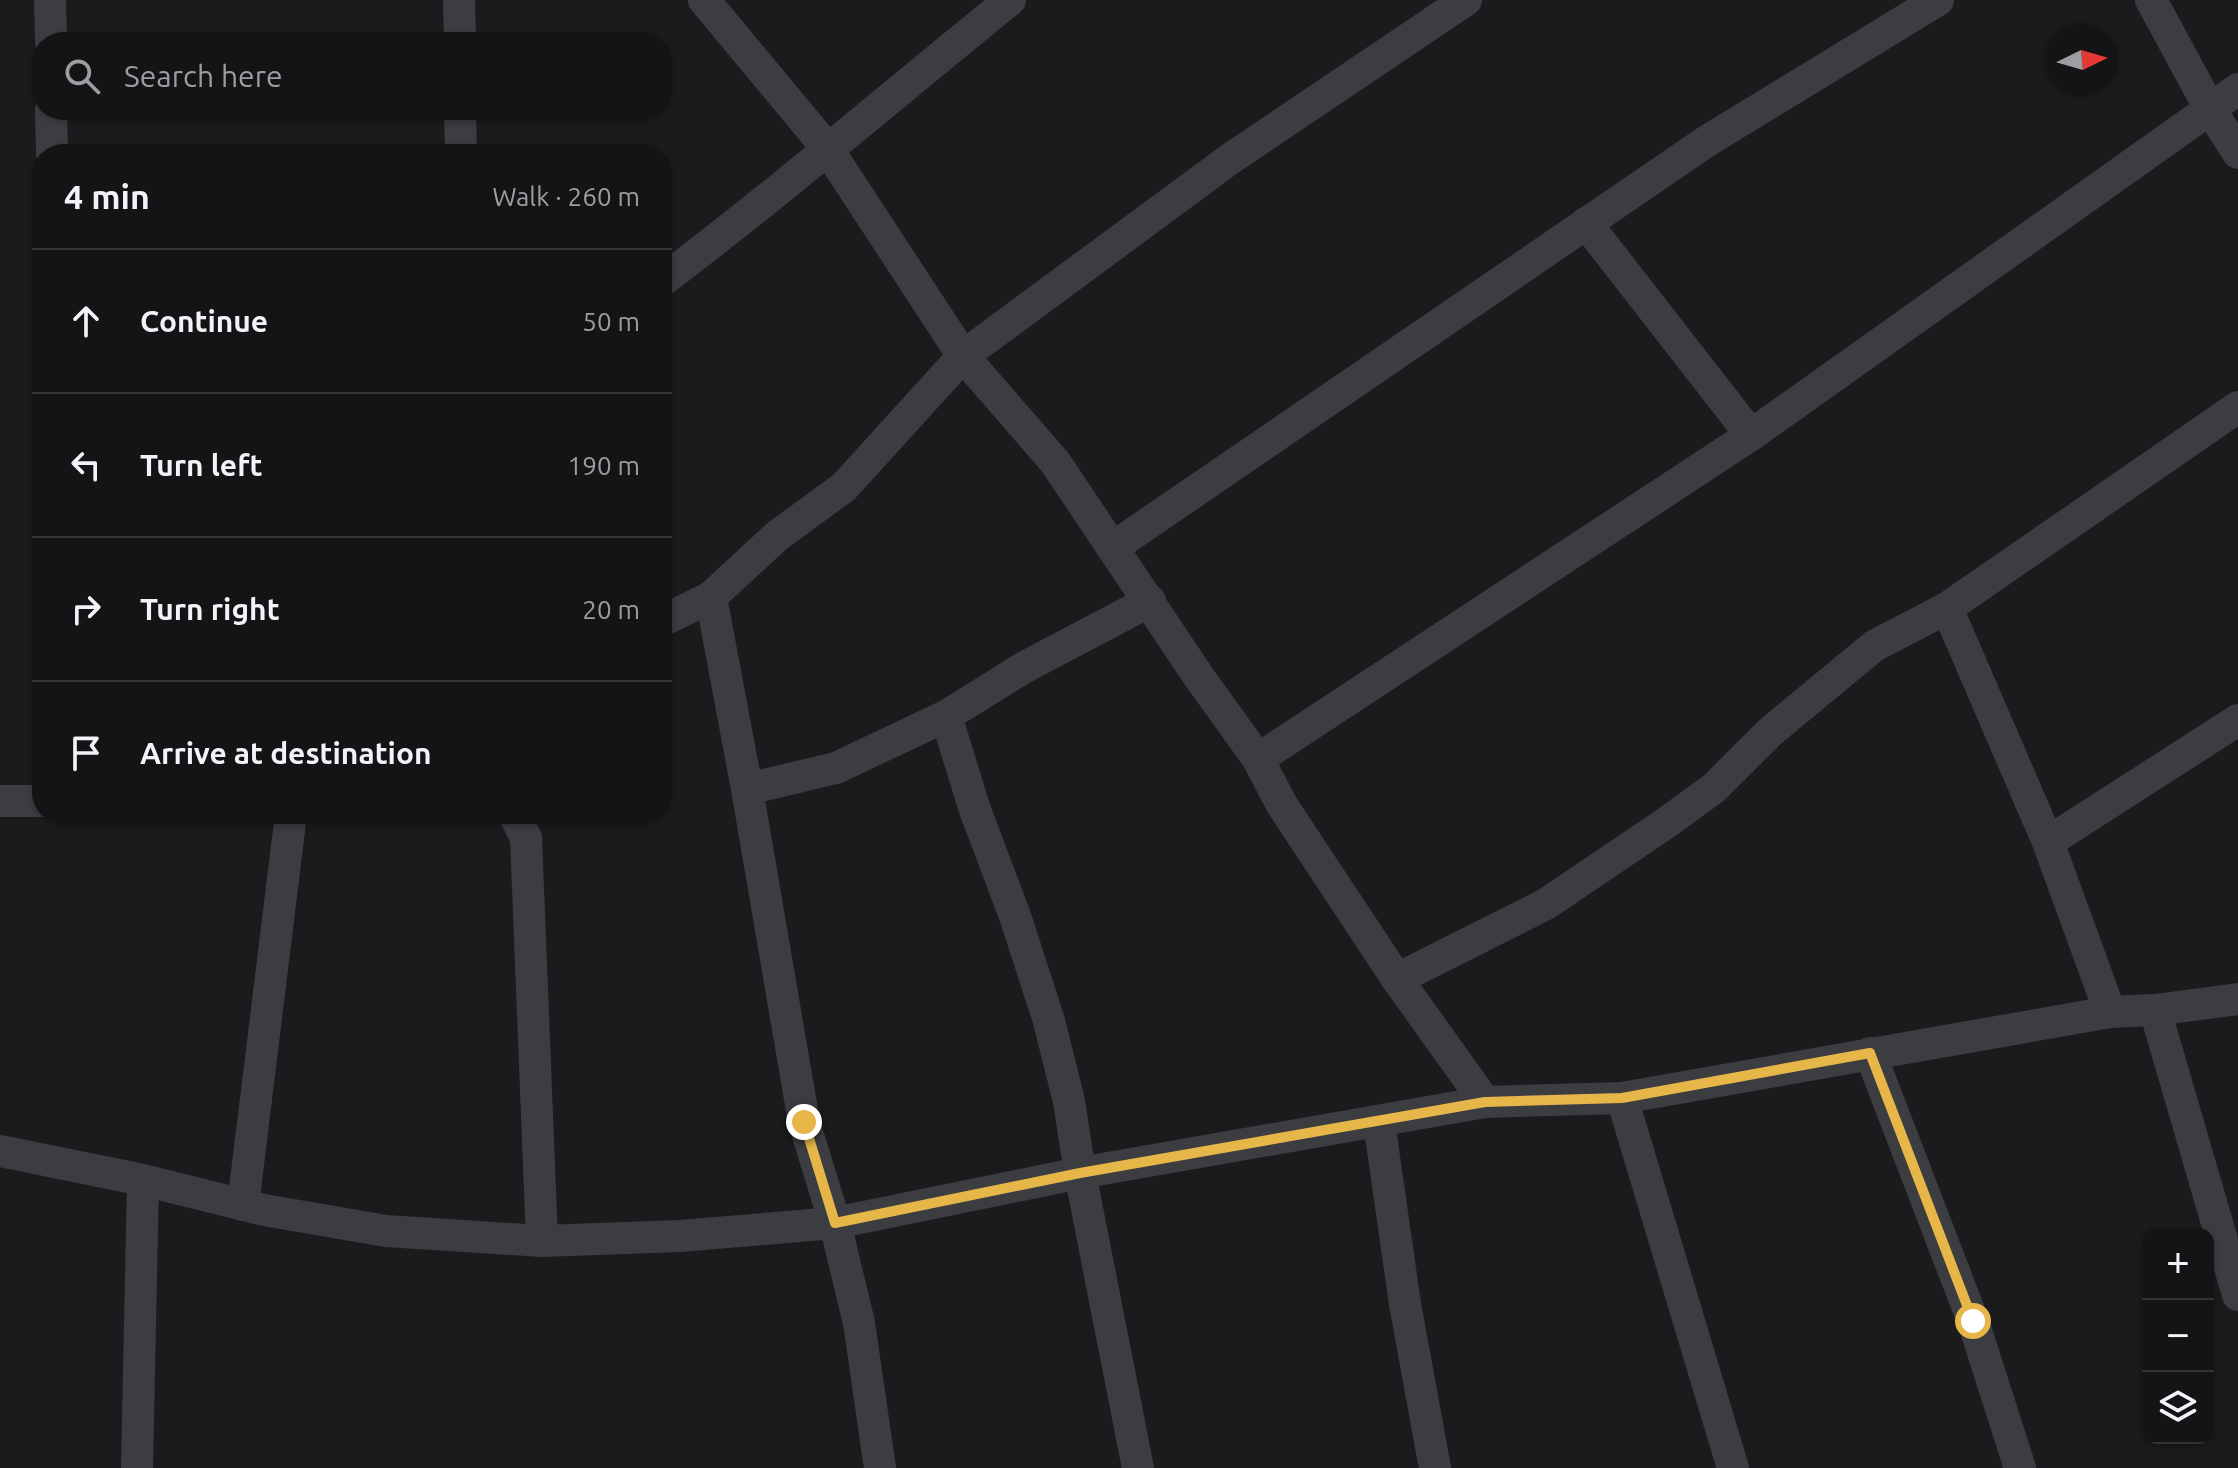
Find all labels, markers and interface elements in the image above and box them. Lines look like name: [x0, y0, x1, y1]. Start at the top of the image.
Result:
north arrow: [2046, 24, 2118, 96]
search box: [32, 32, 672, 120]
icon: search: [60, 54, 104, 98]
text: Search here: [124, 59, 283, 93]
text: 4 min: [64, 177, 150, 215]
text: Walk · 260 m: [492, 182, 640, 211]
icon: ahead: [64, 299, 108, 343]
text: Continue: [140, 304, 268, 338]
text: 50 m: [582, 307, 640, 336]
icon: left: [64, 443, 108, 487]
text: Turn left: [140, 448, 262, 482]
text: 190 m: [568, 451, 640, 480]
icon: right: [64, 587, 108, 631]
text: Turn right: [140, 592, 280, 626]
text: 20 m: [582, 595, 640, 624]
icon: arrive: [64, 731, 108, 775]
text: Arrive at destination: [140, 736, 432, 770]
route end: [786, 1104, 822, 1140]
map controls: [2142, 1228, 2214, 1444]
button: +: [2142, 1228, 2214, 1300]
button: −: [2142, 1300, 2214, 1372]
route start: [1955, 1303, 1991, 1339]
button: layers: [2142, 1372, 2214, 1444]

